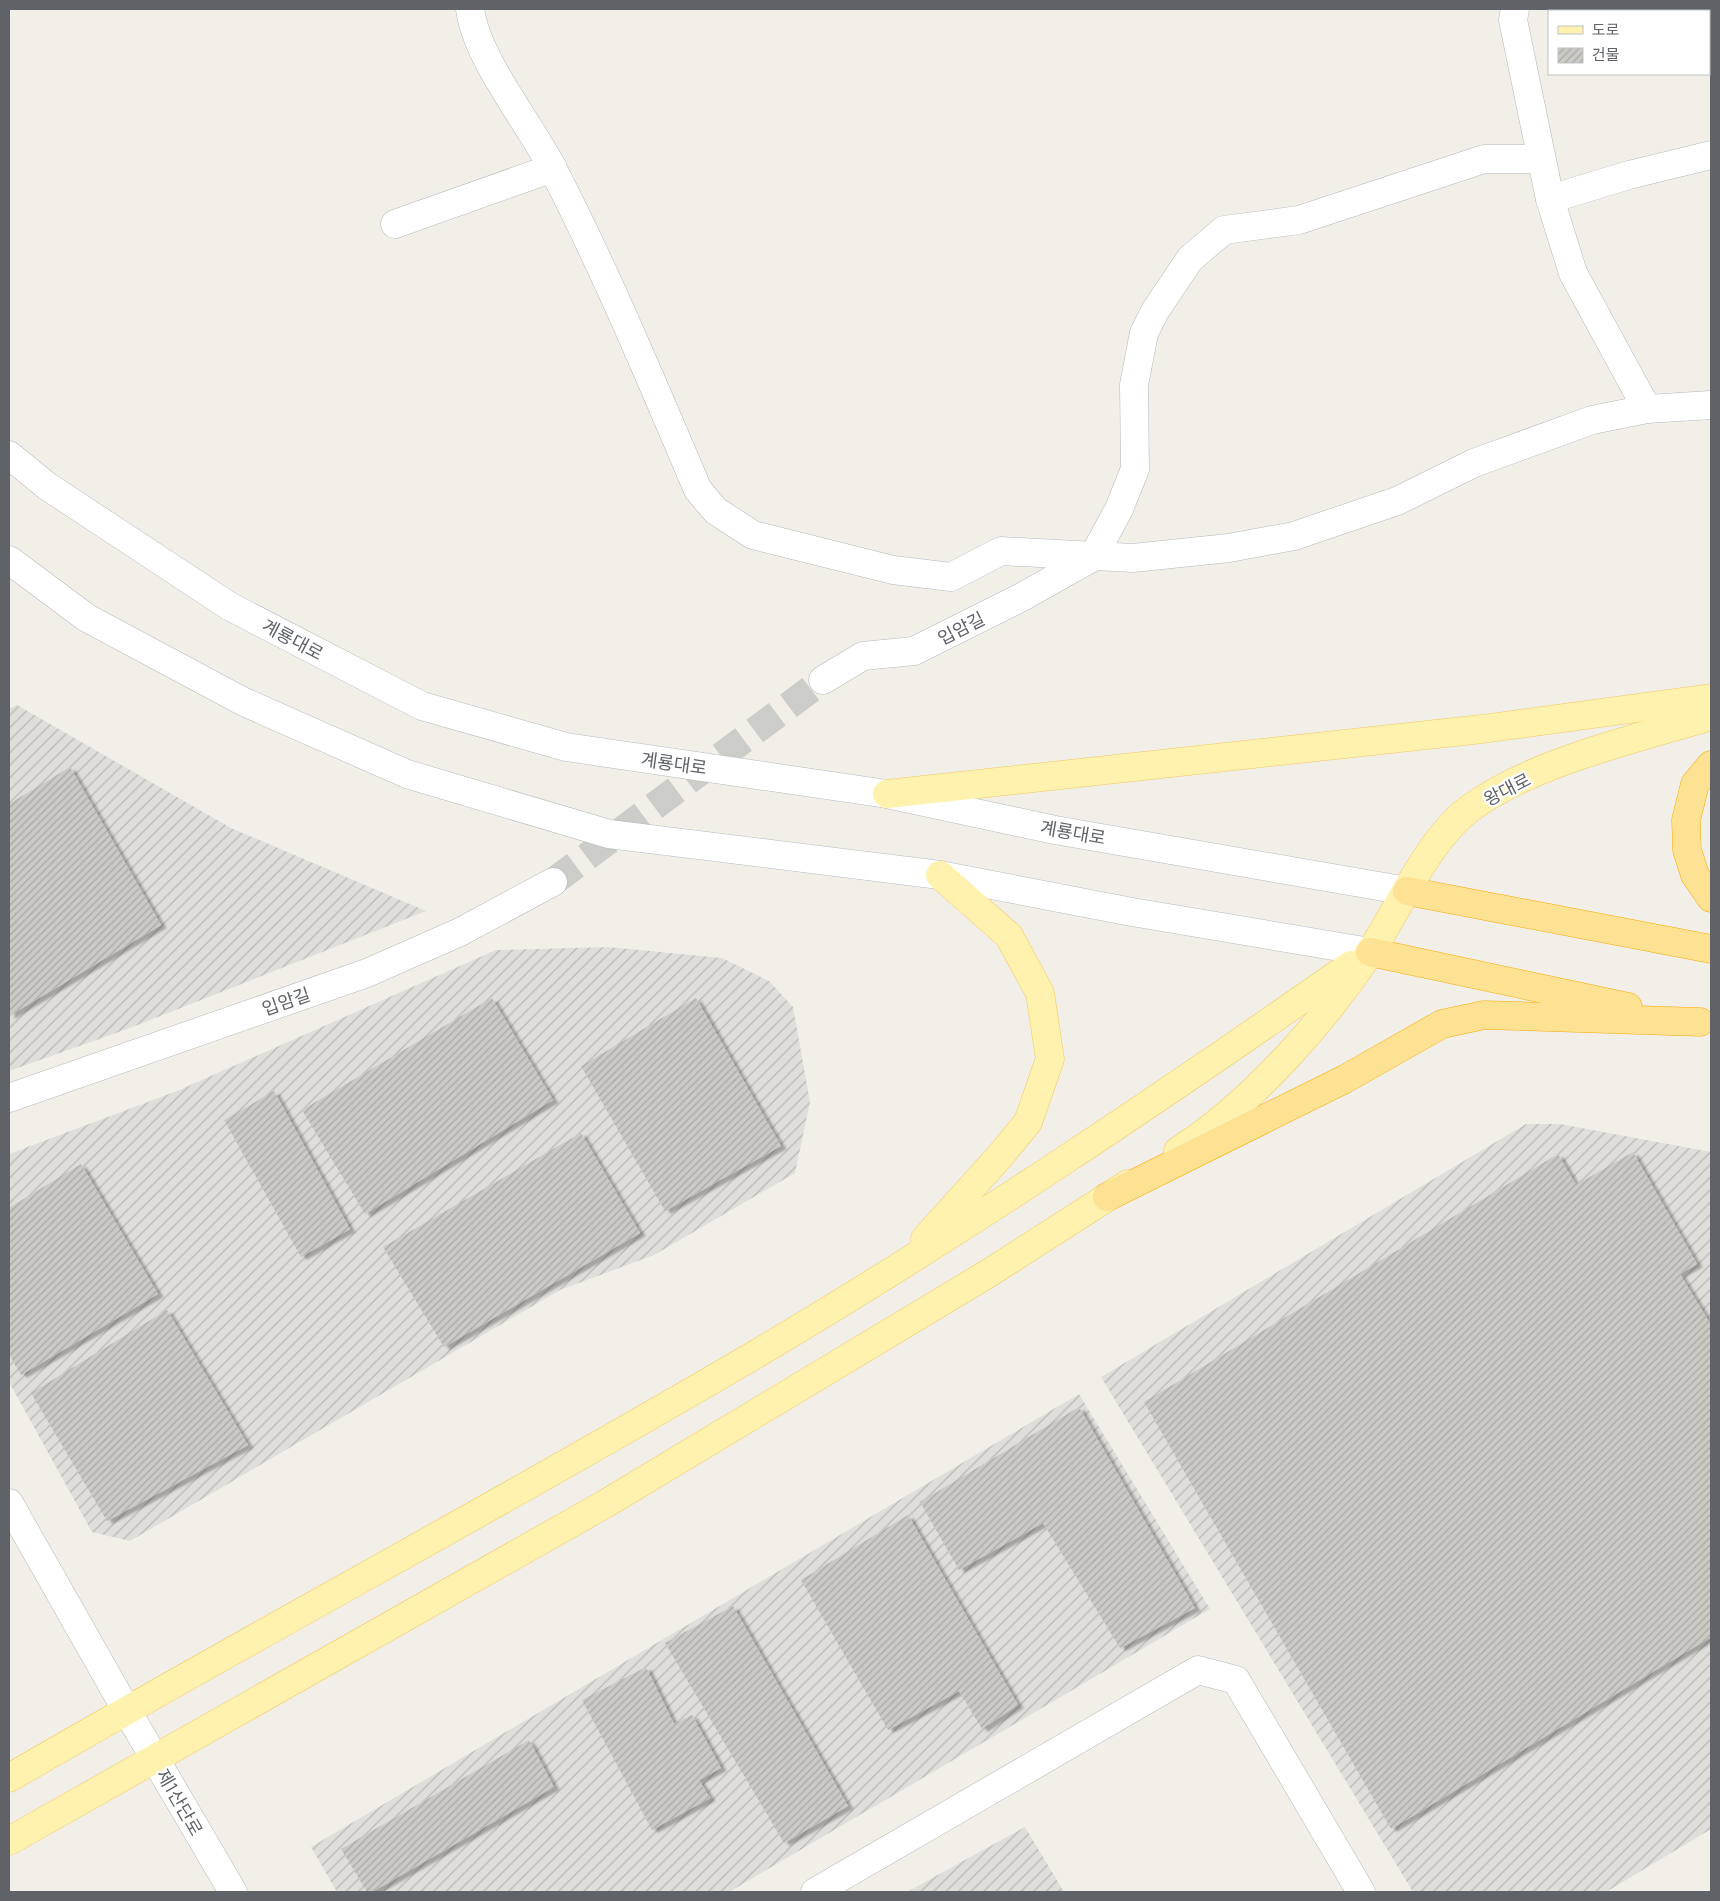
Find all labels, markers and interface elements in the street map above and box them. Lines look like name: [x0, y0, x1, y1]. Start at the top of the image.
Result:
legend: [1548, 10, 1710, 75]
text: 도로: [1592, 19, 1620, 40]
text: 건물: [1592, 44, 1620, 65]
street label: 입암길: [933, 606, 989, 650]
street label: 계룡대로: [258, 613, 328, 665]
street label: 계룡대로: [640, 747, 708, 779]
street label: 왕대로: [1479, 767, 1535, 811]
street label: 계룡대로: [1038, 814, 1108, 850]
street label: 입암길: [259, 982, 313, 1020]
street label: 제1산단로: [151, 1764, 209, 1840]

